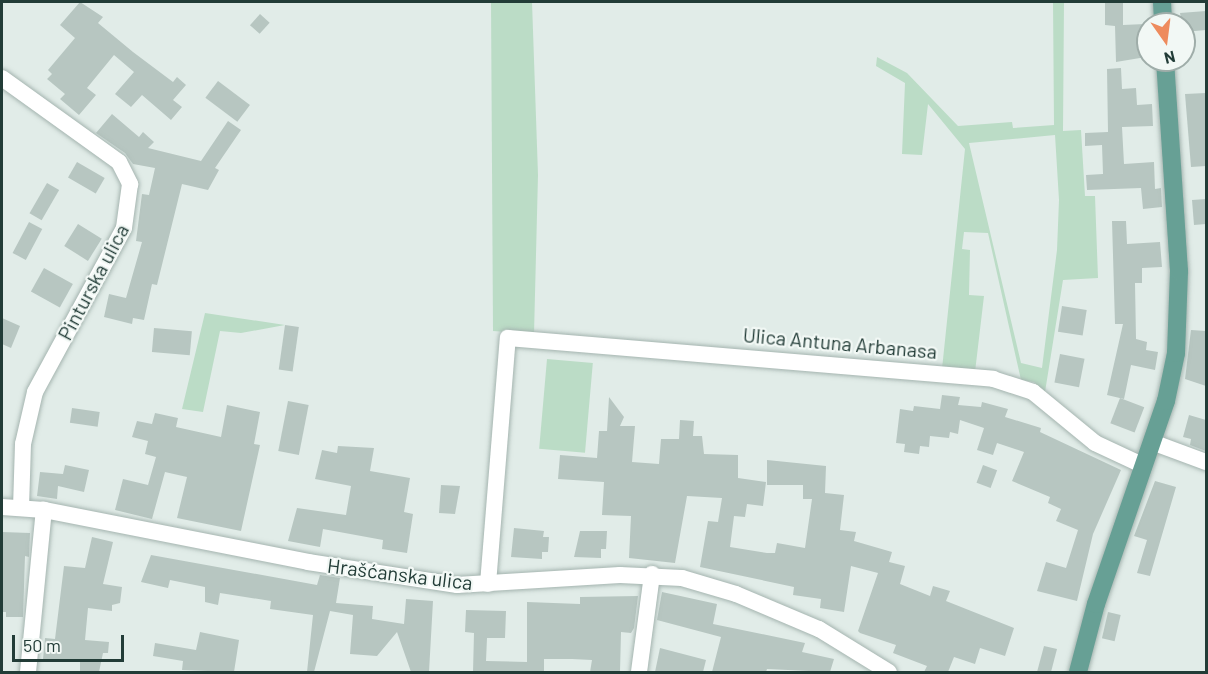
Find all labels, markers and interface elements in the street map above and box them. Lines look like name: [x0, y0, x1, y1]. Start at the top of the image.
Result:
north arrow: [1136, 12, 1196, 72]
text: N: [1163, 48, 1177, 69]
street label: Pinturska ulica: [52, 220, 134, 344]
street label: Ulica Antuna Arbanasa: [742, 323, 938, 363]
street label: Hrašćanska ulica: [326, 553, 474, 595]
scale bar: [15, 623, 128, 661]
text: 50 m: [23, 634, 61, 656]

